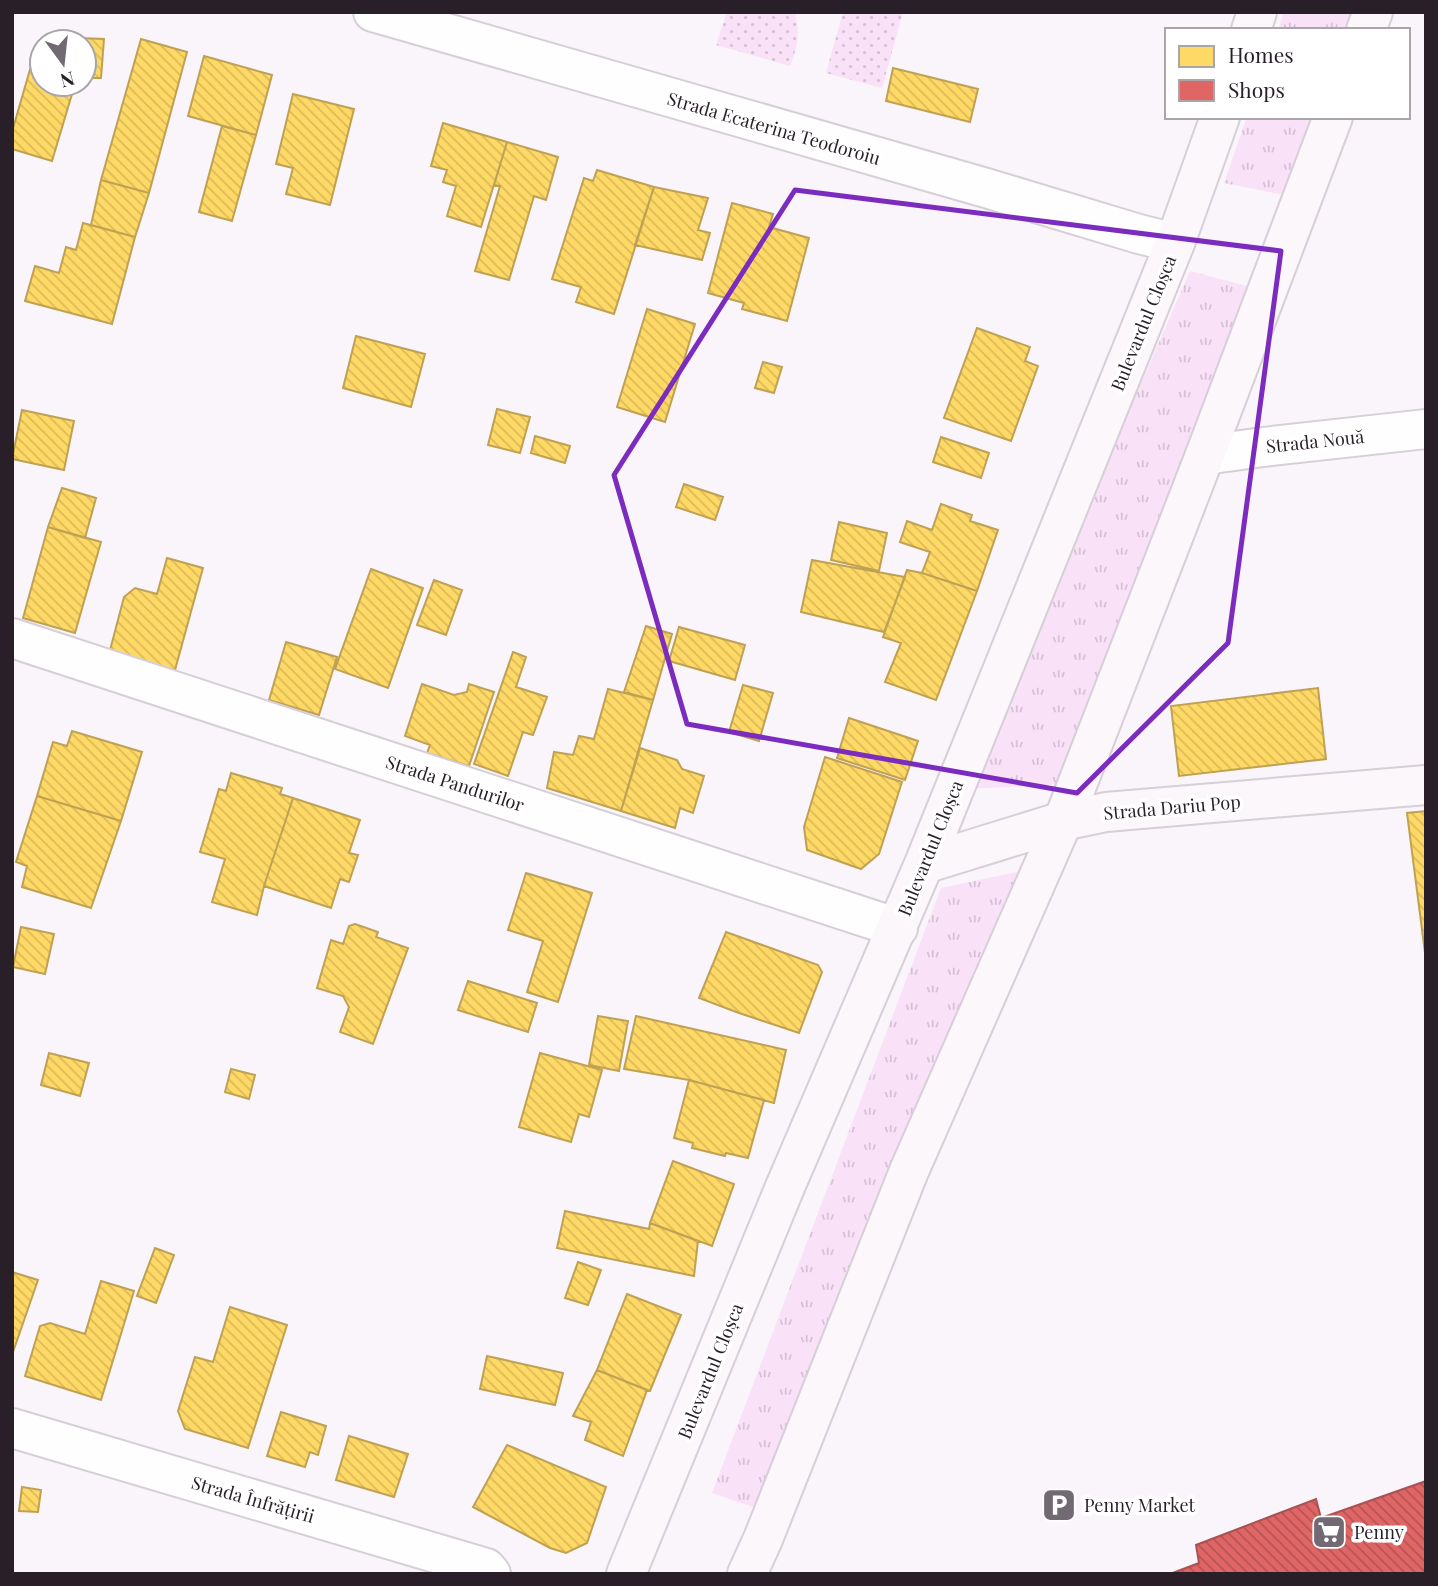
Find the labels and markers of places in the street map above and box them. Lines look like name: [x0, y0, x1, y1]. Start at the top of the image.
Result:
parking icon: Penny Market: [1040, 1486, 1078, 1524]
place label: Penny Market: [1084, 1493, 1196, 1517]
supermarket icon: Penny: [1310, 1513, 1348, 1551]
place label: Penny: [1354, 1520, 1404, 1544]

